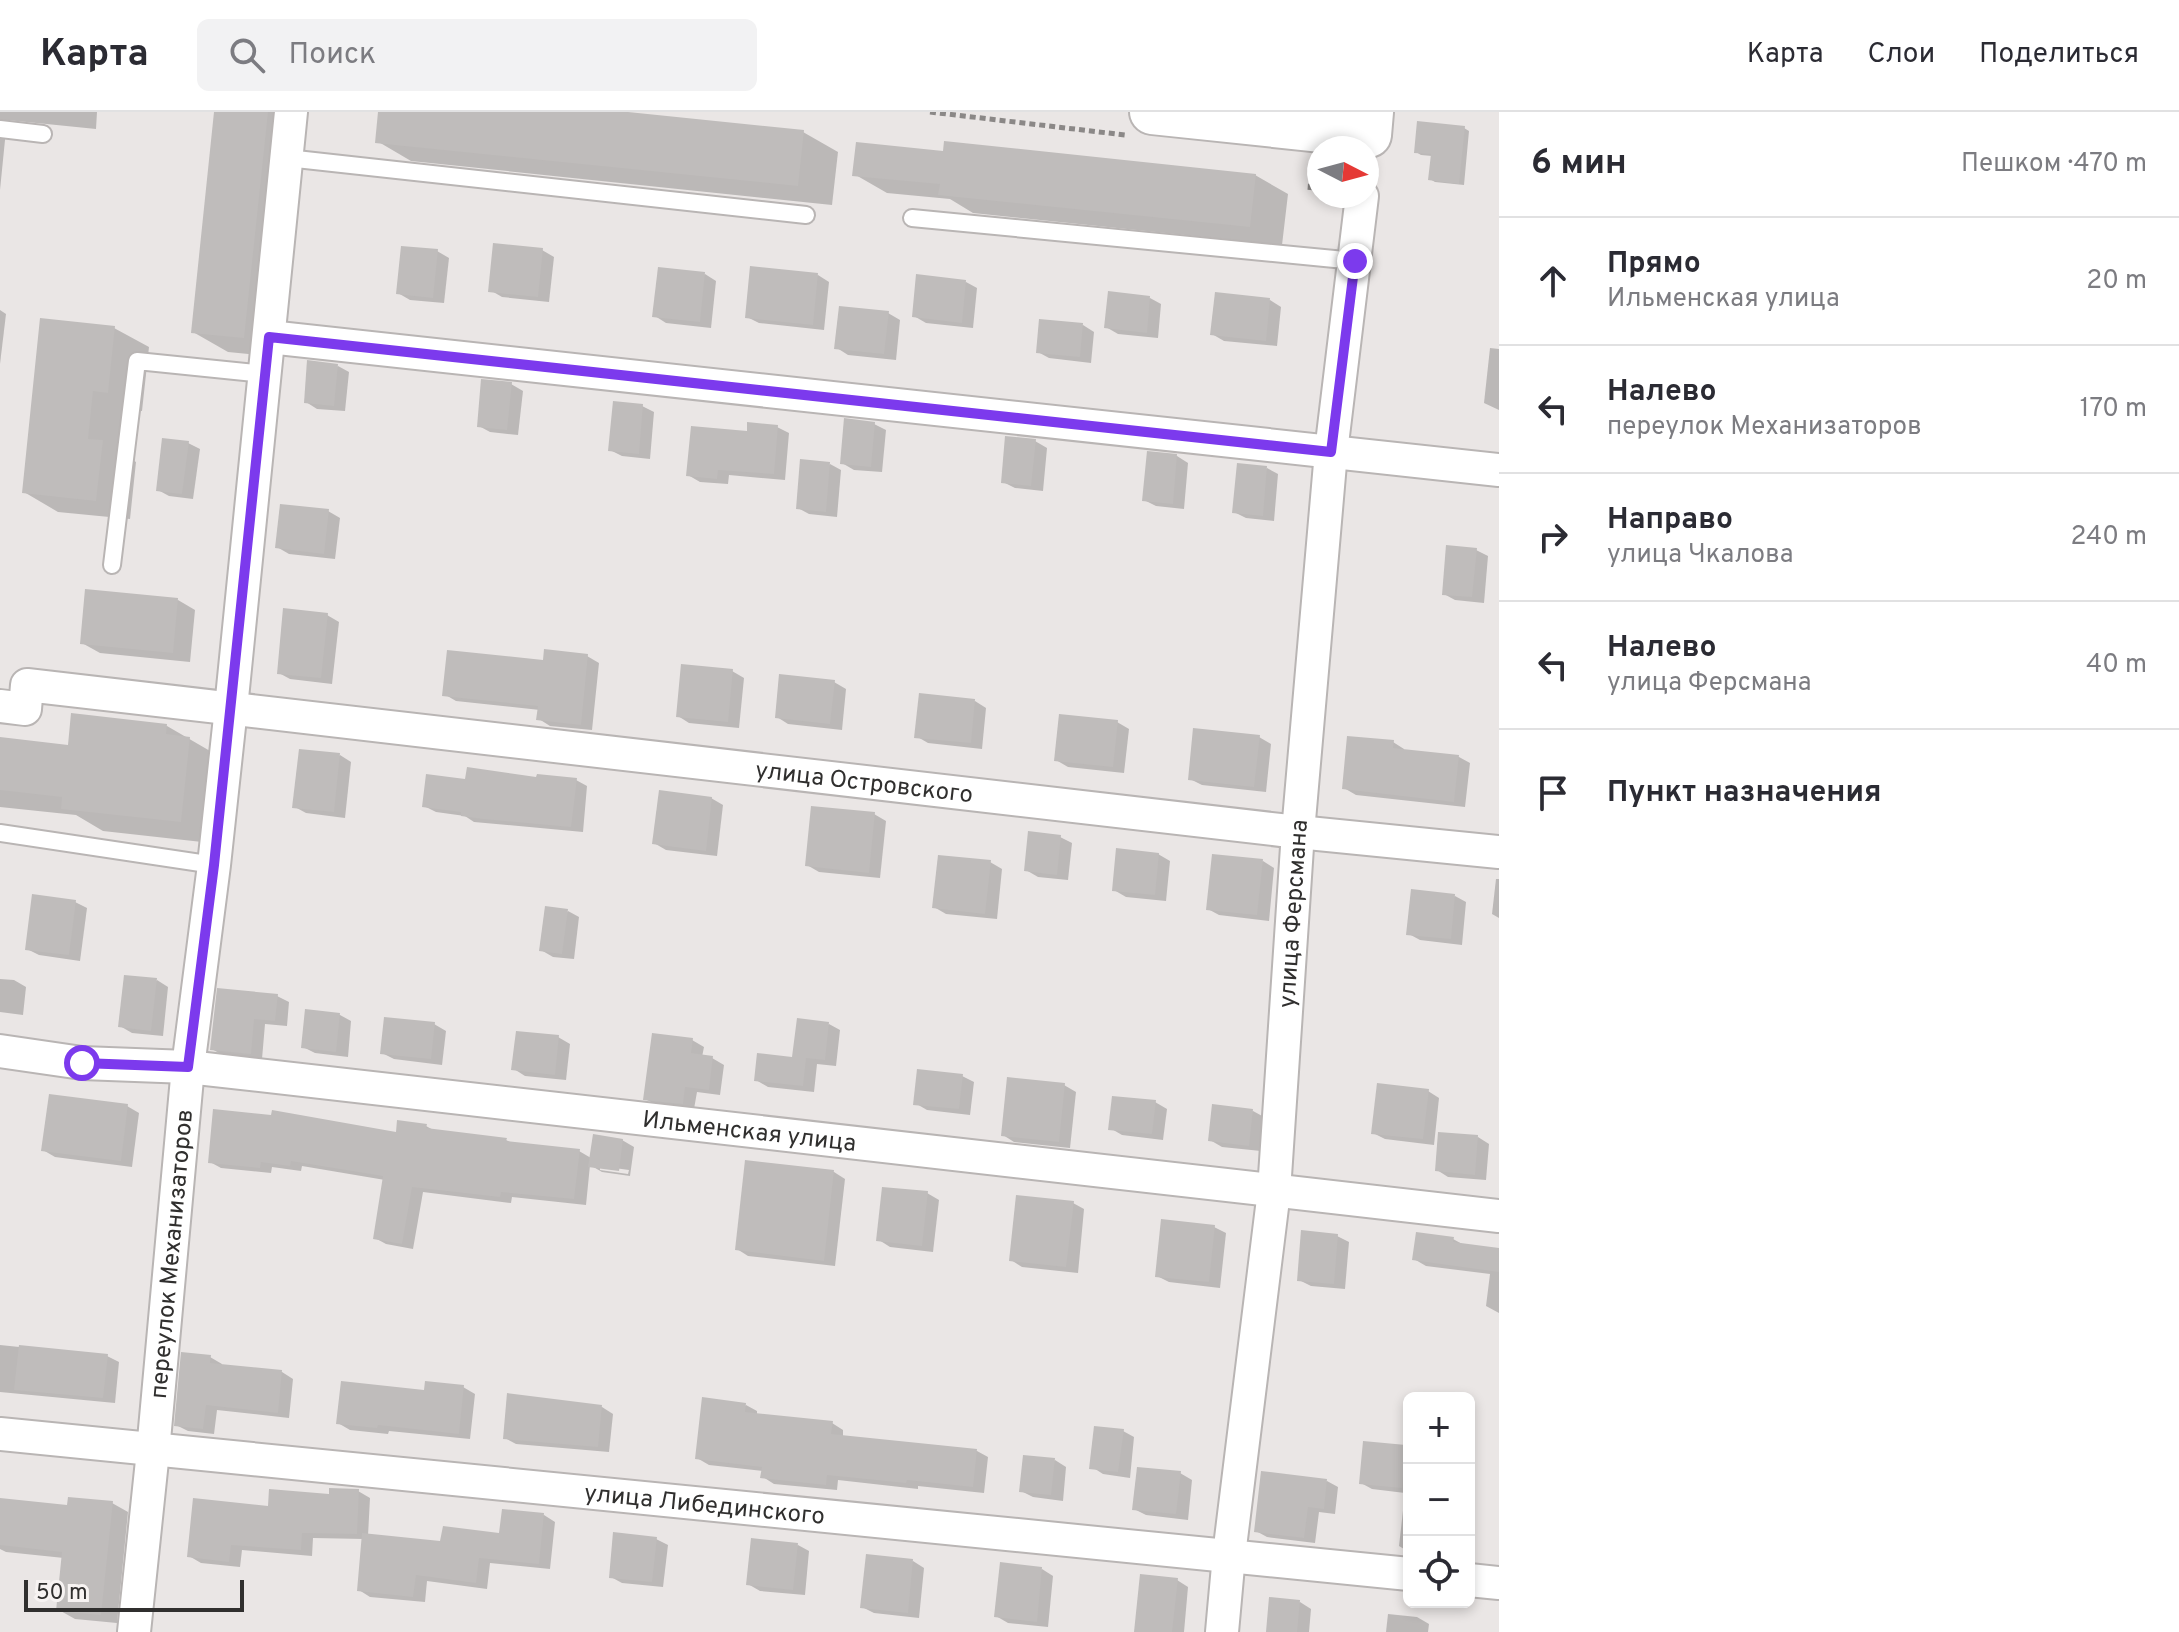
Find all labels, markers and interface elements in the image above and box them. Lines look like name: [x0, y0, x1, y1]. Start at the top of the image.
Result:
search box: [197, 19, 757, 91]
text: Карта: [40, 31, 149, 80]
icon: search: [225, 33, 269, 77]
text: Поиск: [289, 37, 376, 74]
text: Карта: [1747, 37, 1823, 73]
text: Слои: [1867, 37, 1935, 73]
text: Поделиться: [1979, 37, 2139, 73]
north arrow: [1307, 136, 1379, 208]
text: 6 мин: [1531, 143, 1627, 186]
text: Пешком · 470 m: [1961, 148, 2147, 181]
route end: [1337, 243, 1373, 279]
text: Прямо: [1607, 246, 1701, 283]
icon: ahead: [1531, 259, 1575, 303]
text: 20 m: [2086, 265, 2147, 298]
text: Ильменская улица: [1607, 283, 1840, 316]
text: Налево: [1607, 374, 1716, 411]
icon: left: [1531, 387, 1575, 431]
text: 170 m: [2080, 393, 2147, 426]
text: переулок Механизаторов: [1607, 411, 1922, 444]
text: Направо: [1607, 502, 1733, 539]
icon: right: [1531, 515, 1575, 559]
text: 240 m: [2070, 521, 2147, 554]
text: улица Чкалова: [1607, 539, 1794, 572]
text: Налево: [1607, 630, 1716, 667]
icon: left: [1531, 643, 1575, 687]
text: 40 m: [2086, 649, 2147, 682]
text: улица Ферсмана: [1607, 667, 1811, 700]
street label: улица Островского: [753, 756, 974, 811]
icon: arrive: [1531, 771, 1575, 815]
text: Пункт назначения: [1607, 775, 1881, 812]
street label: улица Ферсмана: [1273, 818, 1316, 1009]
route start: [64, 1045, 100, 1081]
street label: Ильменская улица: [641, 1106, 858, 1160]
street label: переулок Механизаторов: [145, 1108, 201, 1400]
map controls: [1403, 1392, 1475, 1608]
button: +: [1403, 1392, 1475, 1464]
button: −: [1403, 1464, 1475, 1536]
street label: улица Либединского: [583, 1479, 826, 1533]
button: locate: [1403, 1536, 1475, 1608]
scale bar: [24, 1576, 244, 1612]
text: 50 m: [36, 1580, 88, 1607]

